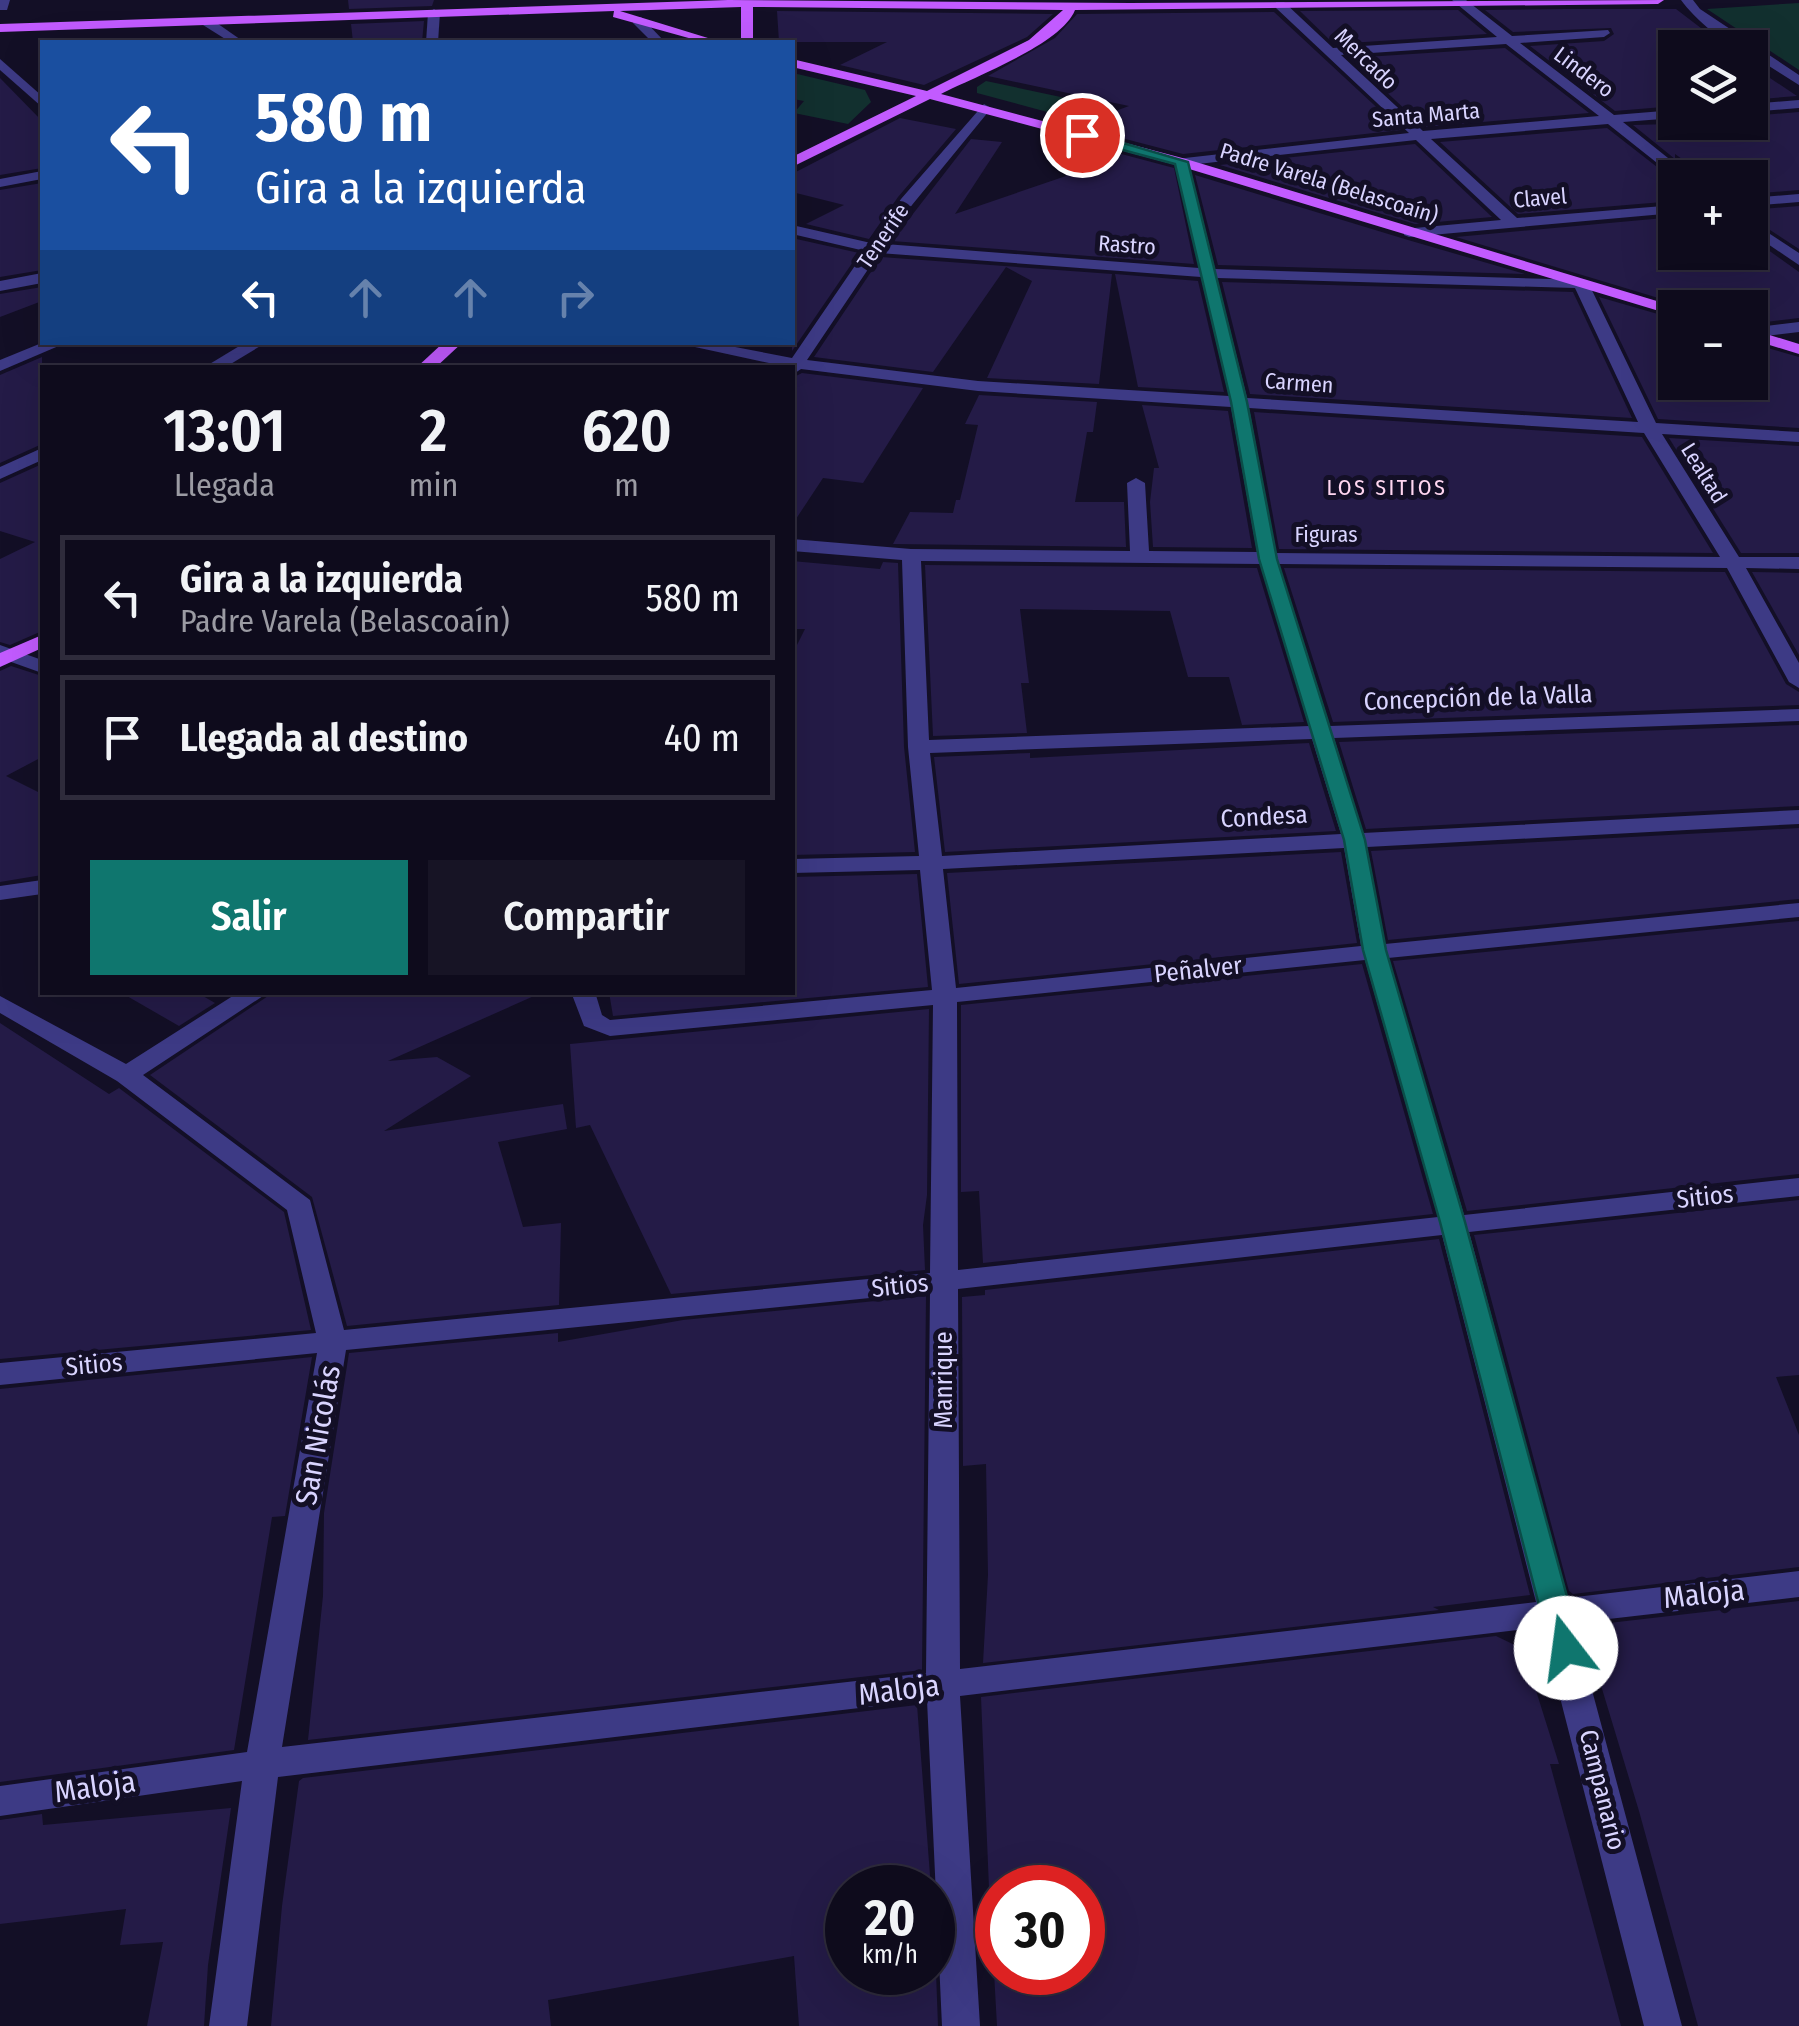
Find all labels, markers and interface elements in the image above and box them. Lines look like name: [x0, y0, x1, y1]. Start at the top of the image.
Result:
street label: Mercado: [1329, 23, 1403, 95]
map controls: [1658, 30, 1768, 400]
button: layers: [1658, 30, 1768, 140]
street label: Lindero: [1549, 41, 1619, 103]
text: 580 m: [255, 76, 433, 160]
icon: left: [90, 80, 220, 210]
pin: [1040, 93, 1125, 178]
street label: Santa Marta: [1371, 97, 1481, 133]
icon: arrive: [1055, 108, 1110, 163]
street label: Padre Varela (Belascoaín): [1217, 137, 1441, 229]
button: +: [1658, 160, 1768, 270]
text: Gira a la izquierda: [255, 161, 587, 215]
street label: Clavel: [1512, 182, 1568, 214]
street label: Tenerife: [851, 198, 915, 274]
street label: Rastro: [1097, 230, 1157, 260]
icon: left: [233, 270, 288, 325]
icon: ahead: [338, 270, 393, 325]
icon: ahead: [443, 270, 498, 325]
icon: right: [548, 270, 603, 325]
button: −: [1658, 290, 1768, 400]
street label: Carmen: [1264, 367, 1334, 399]
text: 13:01: [163, 395, 286, 467]
text: 2: [420, 395, 447, 467]
text: 620: [582, 395, 672, 467]
street label: Lealtad: [1675, 438, 1733, 508]
text: Llegada: [174, 466, 275, 504]
text: min: [409, 466, 458, 504]
text: m: [614, 466, 639, 504]
district label: LOS SITIOS: [1326, 474, 1448, 501]
street label: Figuras: [1294, 521, 1358, 548]
text: Gira a la izquierda: [180, 556, 463, 602]
icon: left: [95, 570, 150, 625]
text: 580 m: [646, 575, 740, 621]
text: Padre Varela (Belascoaín): [180, 602, 510, 640]
street label: Concepción de la Valla: [1363, 679, 1593, 717]
icon: arrive: [95, 710, 150, 765]
text: Llegada al destino: [180, 715, 468, 761]
text: 40 m: [664, 715, 740, 761]
street label: Condesa: [1220, 800, 1308, 834]
button: Salir: [90, 860, 408, 975]
button: Compartir: [428, 860, 745, 975]
street label: Peñalver: [1153, 950, 1244, 990]
street label: Sitios: [1675, 1179, 1735, 1215]
street label: Sitios: [870, 1268, 930, 1304]
street label: Manrique: [929, 1331, 959, 1429]
street label: Sitios: [64, 1348, 124, 1382]
street label: San Nicolás: [288, 1362, 348, 1508]
street label: Maloja: [1662, 1572, 1746, 1616]
position arrow: [1514, 1596, 1618, 1700]
street label: Maloja: [856, 1667, 942, 1713]
street label: Campanario: [1573, 1727, 1631, 1853]
street label: Maloja: [52, 1764, 138, 1810]
speed limit sign: 30: [975, 1865, 1105, 1995]
text: 20: [865, 1888, 915, 1948]
text: km/h: [862, 1940, 918, 1970]

